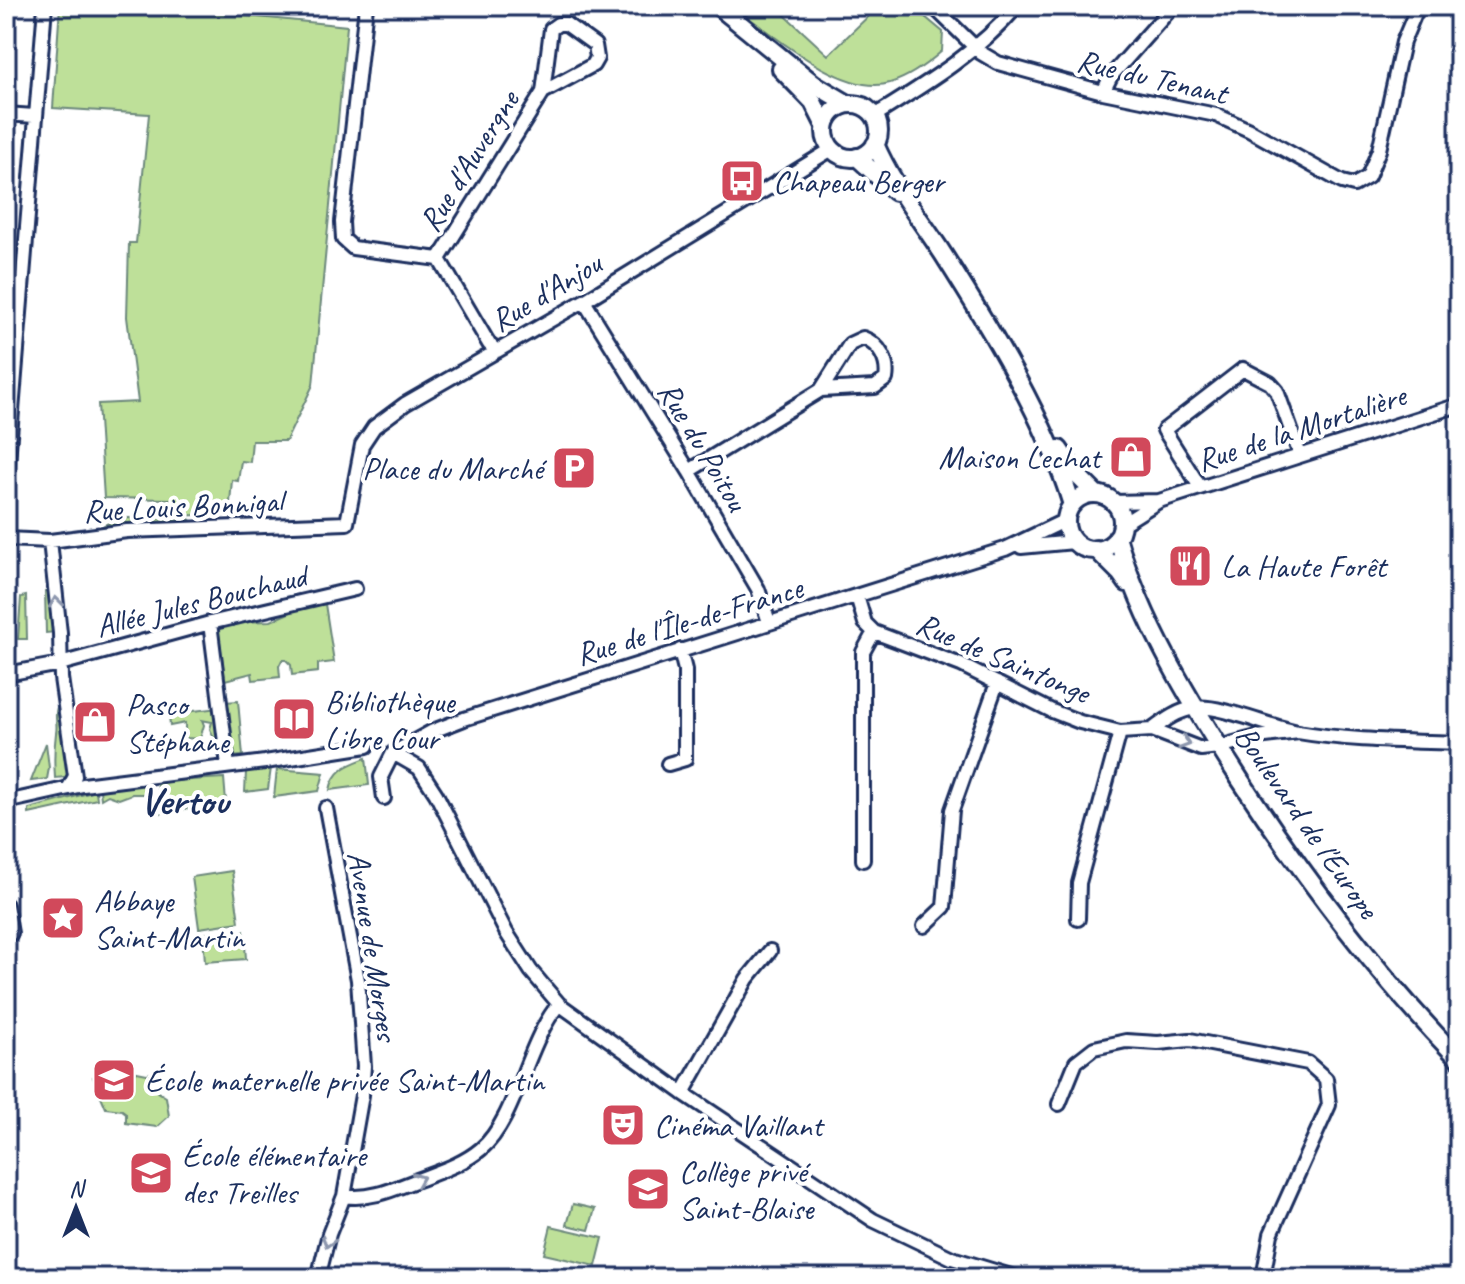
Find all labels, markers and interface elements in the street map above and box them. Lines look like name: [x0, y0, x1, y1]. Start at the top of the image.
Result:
street label: Rue du Tenant: [1073, 40, 1234, 115]
street label: Rue d'Auvergne: [410, 81, 530, 239]
bus stop icon: Chapeau Berger: [718, 157, 766, 205]
place label: Chapeau Berger: [773, 161, 946, 202]
street label: Rue d'Anjou: [483, 242, 611, 341]
street label: Rue du Poitou: [649, 374, 759, 520]
street label: Rue de la Mortalière: [1191, 374, 1413, 481]
shop icon: Maison Lechat: [1107, 433, 1155, 481]
place label: Maison Lechat: [938, 437, 1103, 478]
parking icon: Place du Marché: [550, 444, 598, 492]
place label: Place du Marché: [362, 448, 548, 489]
street label: Rue Louis Bonnigal: [82, 480, 289, 532]
restaurant icon: La Haute Forêt: [1166, 542, 1214, 590]
place label: La Haute Forêt: [1221, 546, 1389, 587]
street label: Allée Jules Bouchaud: [92, 554, 316, 647]
street label: Rue de l'Île-de-France: [571, 566, 810, 675]
one-way arrow: [48, 596, 65, 609]
street label: Rue de Saintonge: [910, 603, 1098, 714]
place label: Bibliothèque Libre Cour: [325, 681, 457, 759]
place label: Pasco Stéphane: [126, 684, 231, 762]
library icon: Bibliothèque Libre Cour: [270, 695, 318, 743]
shop icon: Pasco Stéphane: [71, 698, 119, 746]
street label: Boulevard de l'Europe: [1225, 718, 1390, 928]
one-way arrow: [1177, 734, 1191, 750]
district label: Vertou: [140, 776, 232, 826]
street label: Avenue de Morges: [338, 849, 409, 1046]
place label: Abbaye Saint-Martin: [94, 880, 246, 958]
place icon: Abbaye Saint-Martin: [39, 894, 87, 942]
school or university icon: École maternelle privée Saint-Martin: [90, 1056, 138, 1104]
place label: École maternelle privée Saint-Martin: [145, 1060, 546, 1101]
theatre icon: Cinéma Vaillant: [599, 1101, 647, 1149]
place label: Cinéma Vaillant: [654, 1105, 826, 1146]
place label: École élémentaire des Treilles: [182, 1135, 369, 1213]
school or university icon: École élémentaire des Treilles: [127, 1149, 175, 1197]
place label: Collège privé Saint-Blaise: [679, 1151, 816, 1229]
school or university icon: Collège privé Saint-Blaise: [624, 1165, 672, 1213]
north arrow: [36, 1168, 116, 1248]
one-way arrow: [411, 1173, 425, 1189]
text: N: [69, 1175, 86, 1203]
one-way arrow: [321, 1235, 337, 1248]

